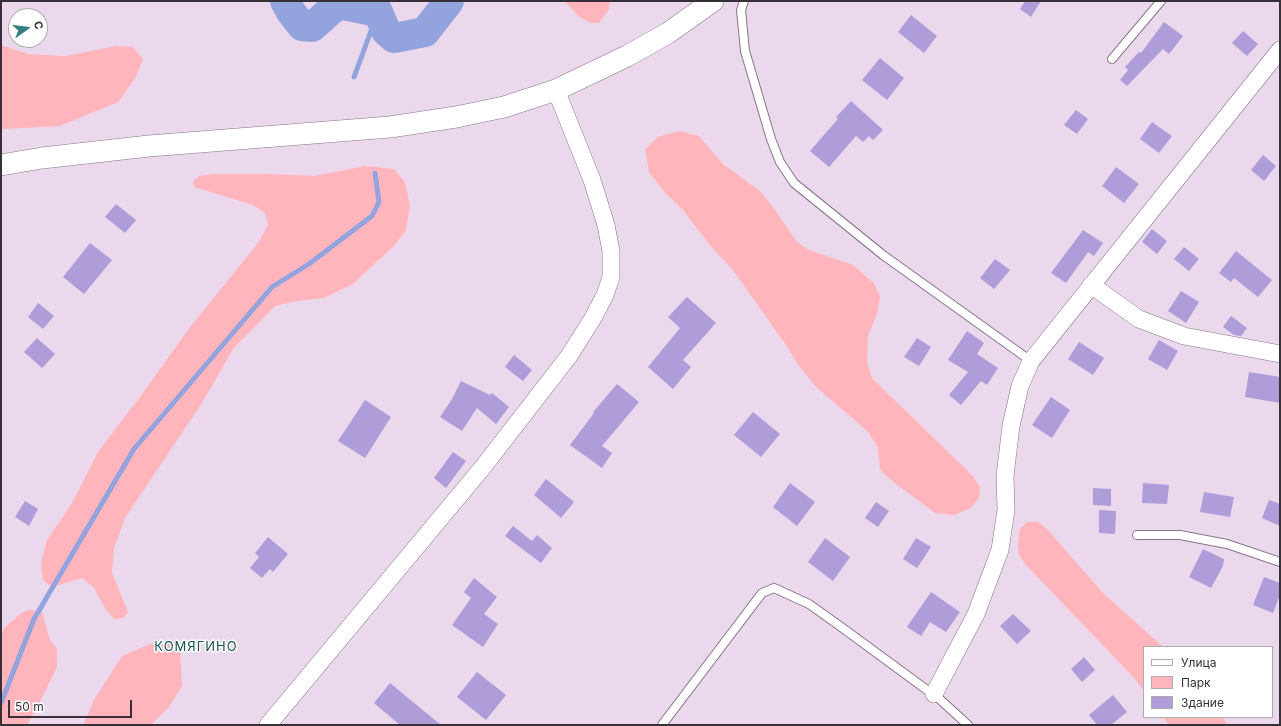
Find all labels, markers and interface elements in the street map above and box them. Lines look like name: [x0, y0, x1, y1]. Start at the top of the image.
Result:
north arrow: [8, 8, 48, 48]
text: С: [31, 20, 46, 31]
district label: КОМЯГИНО: [154, 639, 238, 655]
legend: [1143, 646, 1273, 718]
text: Улица: [1181, 655, 1216, 670]
text: Парк: [1181, 675, 1211, 690]
scale bar: [10, 692, 134, 718]
text: Здание: [1181, 695, 1224, 710]
text: 50 m: [15, 699, 44, 714]

